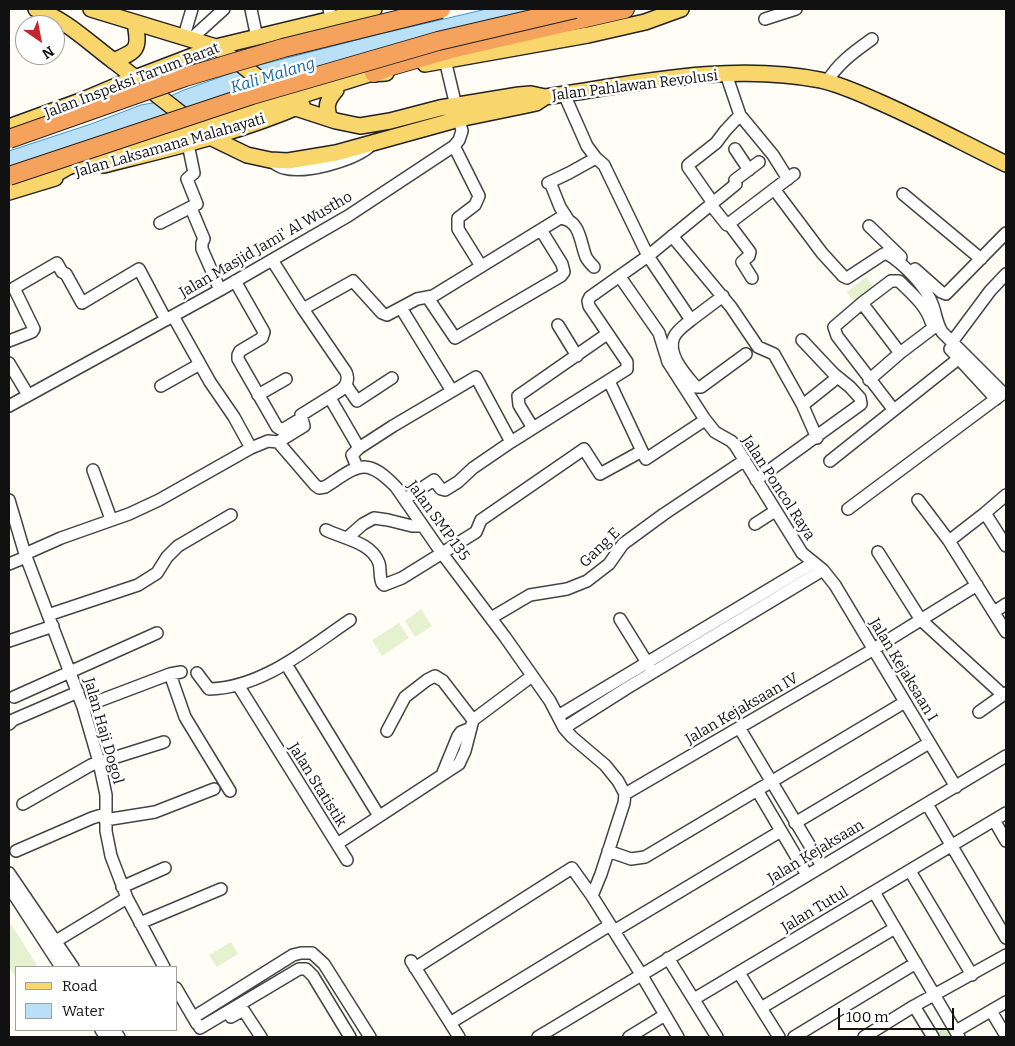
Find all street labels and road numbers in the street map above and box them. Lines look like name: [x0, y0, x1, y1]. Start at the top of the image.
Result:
street label: Jalan Inspeksi Tarum Barat: [42, 39, 222, 123]
street label: Jalan Pahlawan Revolusi: [551, 67, 719, 105]
street label: Jalan Laksamana Malahayati: [73, 110, 267, 182]
street label: Jalan Masjid Jami' Al Wustho: [176, 188, 356, 302]
street label: Jalan Poncol Raya: [737, 432, 819, 544]
street label: Jalan SMP 135: [403, 478, 473, 564]
street label: Gang E: [576, 524, 624, 572]
street label: Jalan Kejaksaan I: [865, 615, 941, 725]
street label: Jalan Kejaksaan IV: [682, 669, 802, 749]
street label: Jalan Haji Dogol: [79, 676, 127, 786]
street label: Jalan Statistik: [284, 740, 350, 830]
street label: Jalan Kejaksaan: [765, 816, 867, 888]
street label: Jalan Tutul: [778, 883, 852, 937]

